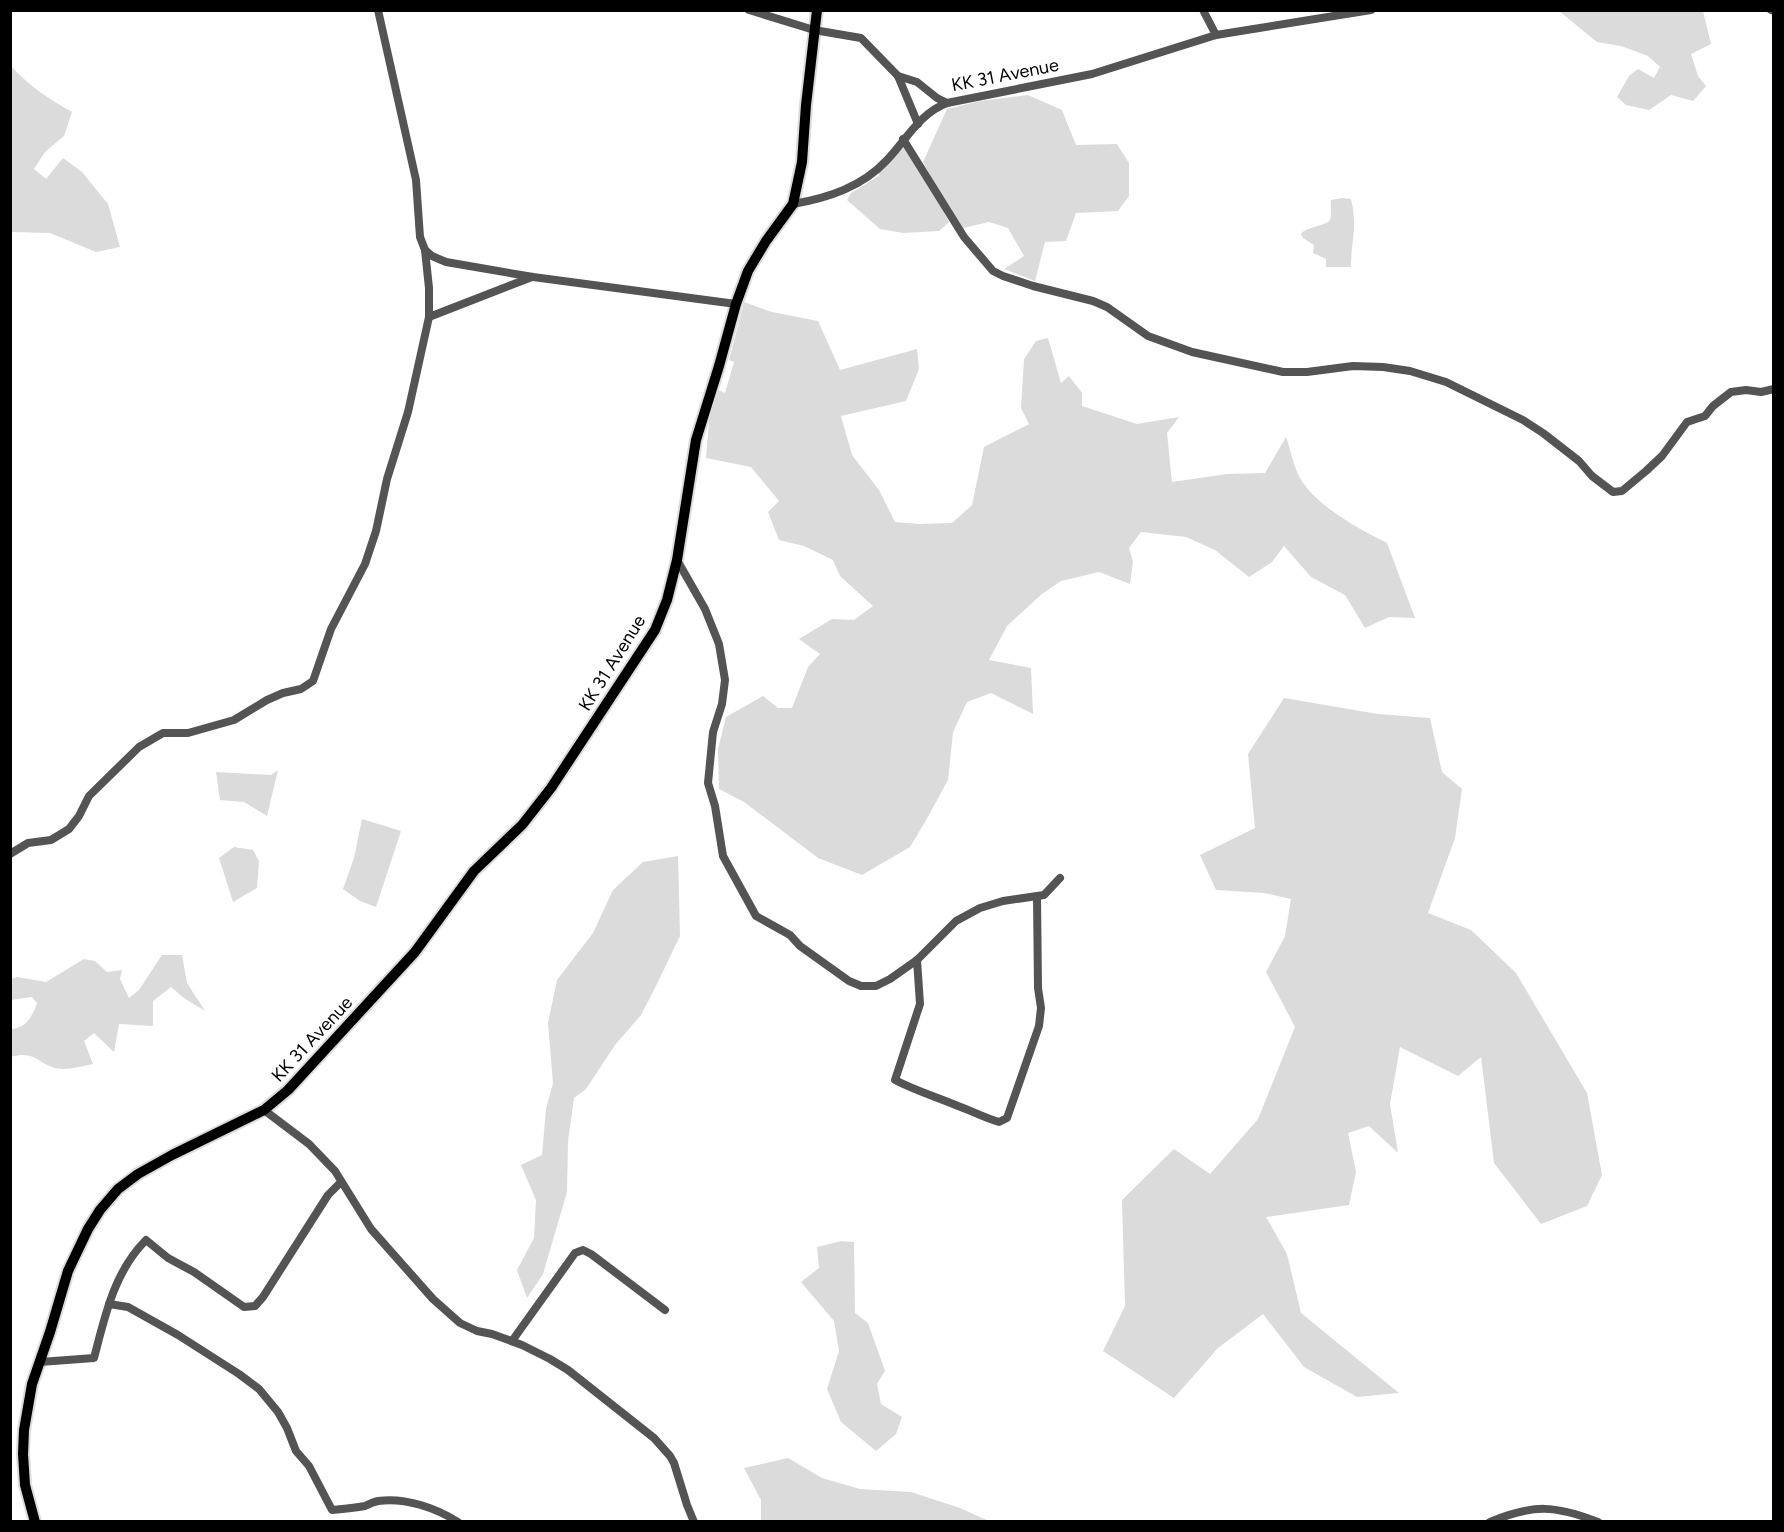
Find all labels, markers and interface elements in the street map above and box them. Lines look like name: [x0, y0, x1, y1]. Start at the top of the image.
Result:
street label: KK 31 Avenue: [949, 54, 1061, 96]
street label: KK 31 Avenue: [574, 611, 650, 715]
street label: KK 31 Avenue: [267, 992, 357, 1086]

